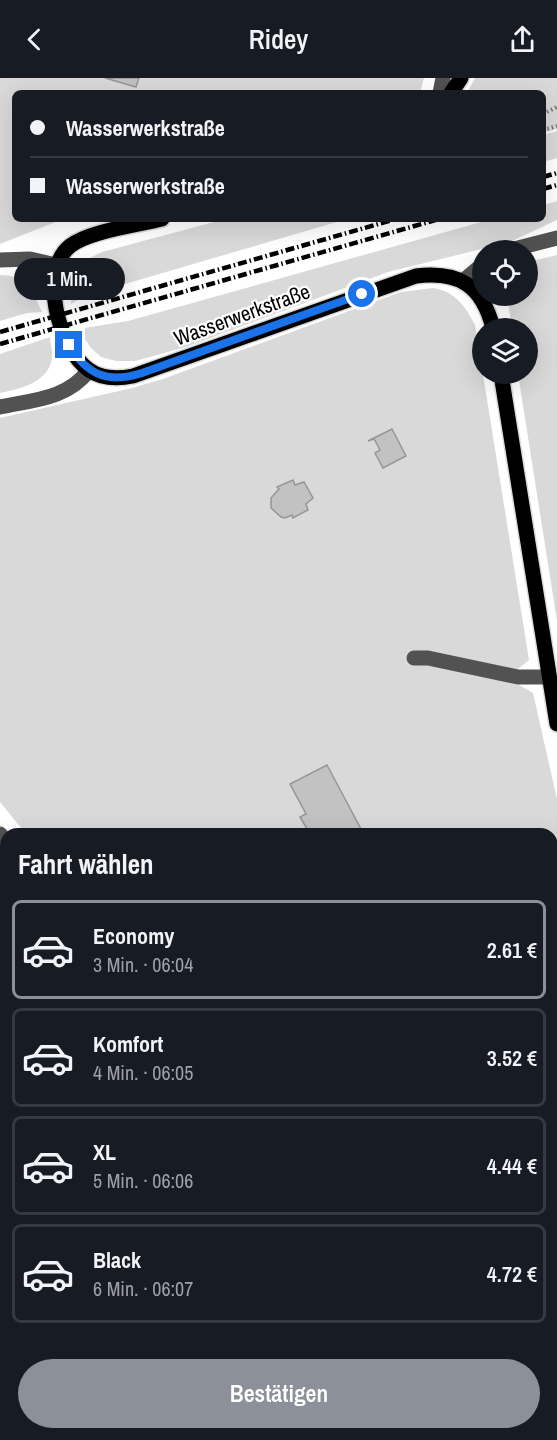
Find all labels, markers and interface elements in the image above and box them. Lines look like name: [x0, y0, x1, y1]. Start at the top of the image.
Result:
text: Ridey: [249, 21, 308, 57]
icon: back: [18, 23, 51, 56]
icon: share: [506, 23, 539, 56]
text: Wasserwerkstraße: [66, 113, 225, 143]
text: Wasserwerkstraße: [66, 171, 225, 201]
map controls: [472, 240, 538, 384]
button: locate: [472, 240, 538, 306]
callout: 1 Min.: [14, 258, 124, 300]
text: 1 Min.: [46, 265, 93, 292]
street label: Wasserwerkstraße: [170, 276, 314, 353]
route start: [348, 280, 375, 307]
button: layers: [472, 318, 538, 384]
route end: [55, 331, 82, 358]
text: Fahrt wählen: [18, 846, 154, 882]
text: Economy: [93, 921, 174, 951]
icon: car: [21, 923, 75, 977]
text: 2.61 €: [487, 935, 537, 965]
text: 3 Min. · 06:04: [93, 951, 193, 978]
text: Komfort: [93, 1029, 163, 1059]
icon: car: [21, 1031, 75, 1085]
text: 3.52 €: [487, 1043, 537, 1073]
text: 4 Min. · 06:05: [93, 1059, 193, 1086]
text: XL: [93, 1137, 116, 1167]
icon: car: [21, 1139, 75, 1193]
text: 4.44 €: [487, 1151, 537, 1181]
text: 5 Min. · 06:06: [93, 1167, 193, 1194]
text: Black: [93, 1245, 141, 1275]
icon: car: [21, 1247, 75, 1301]
text: 4.72 €: [487, 1259, 537, 1289]
text: 6 Min. · 06:07: [93, 1275, 193, 1302]
button: Bestätigen: [18, 1359, 540, 1428]

